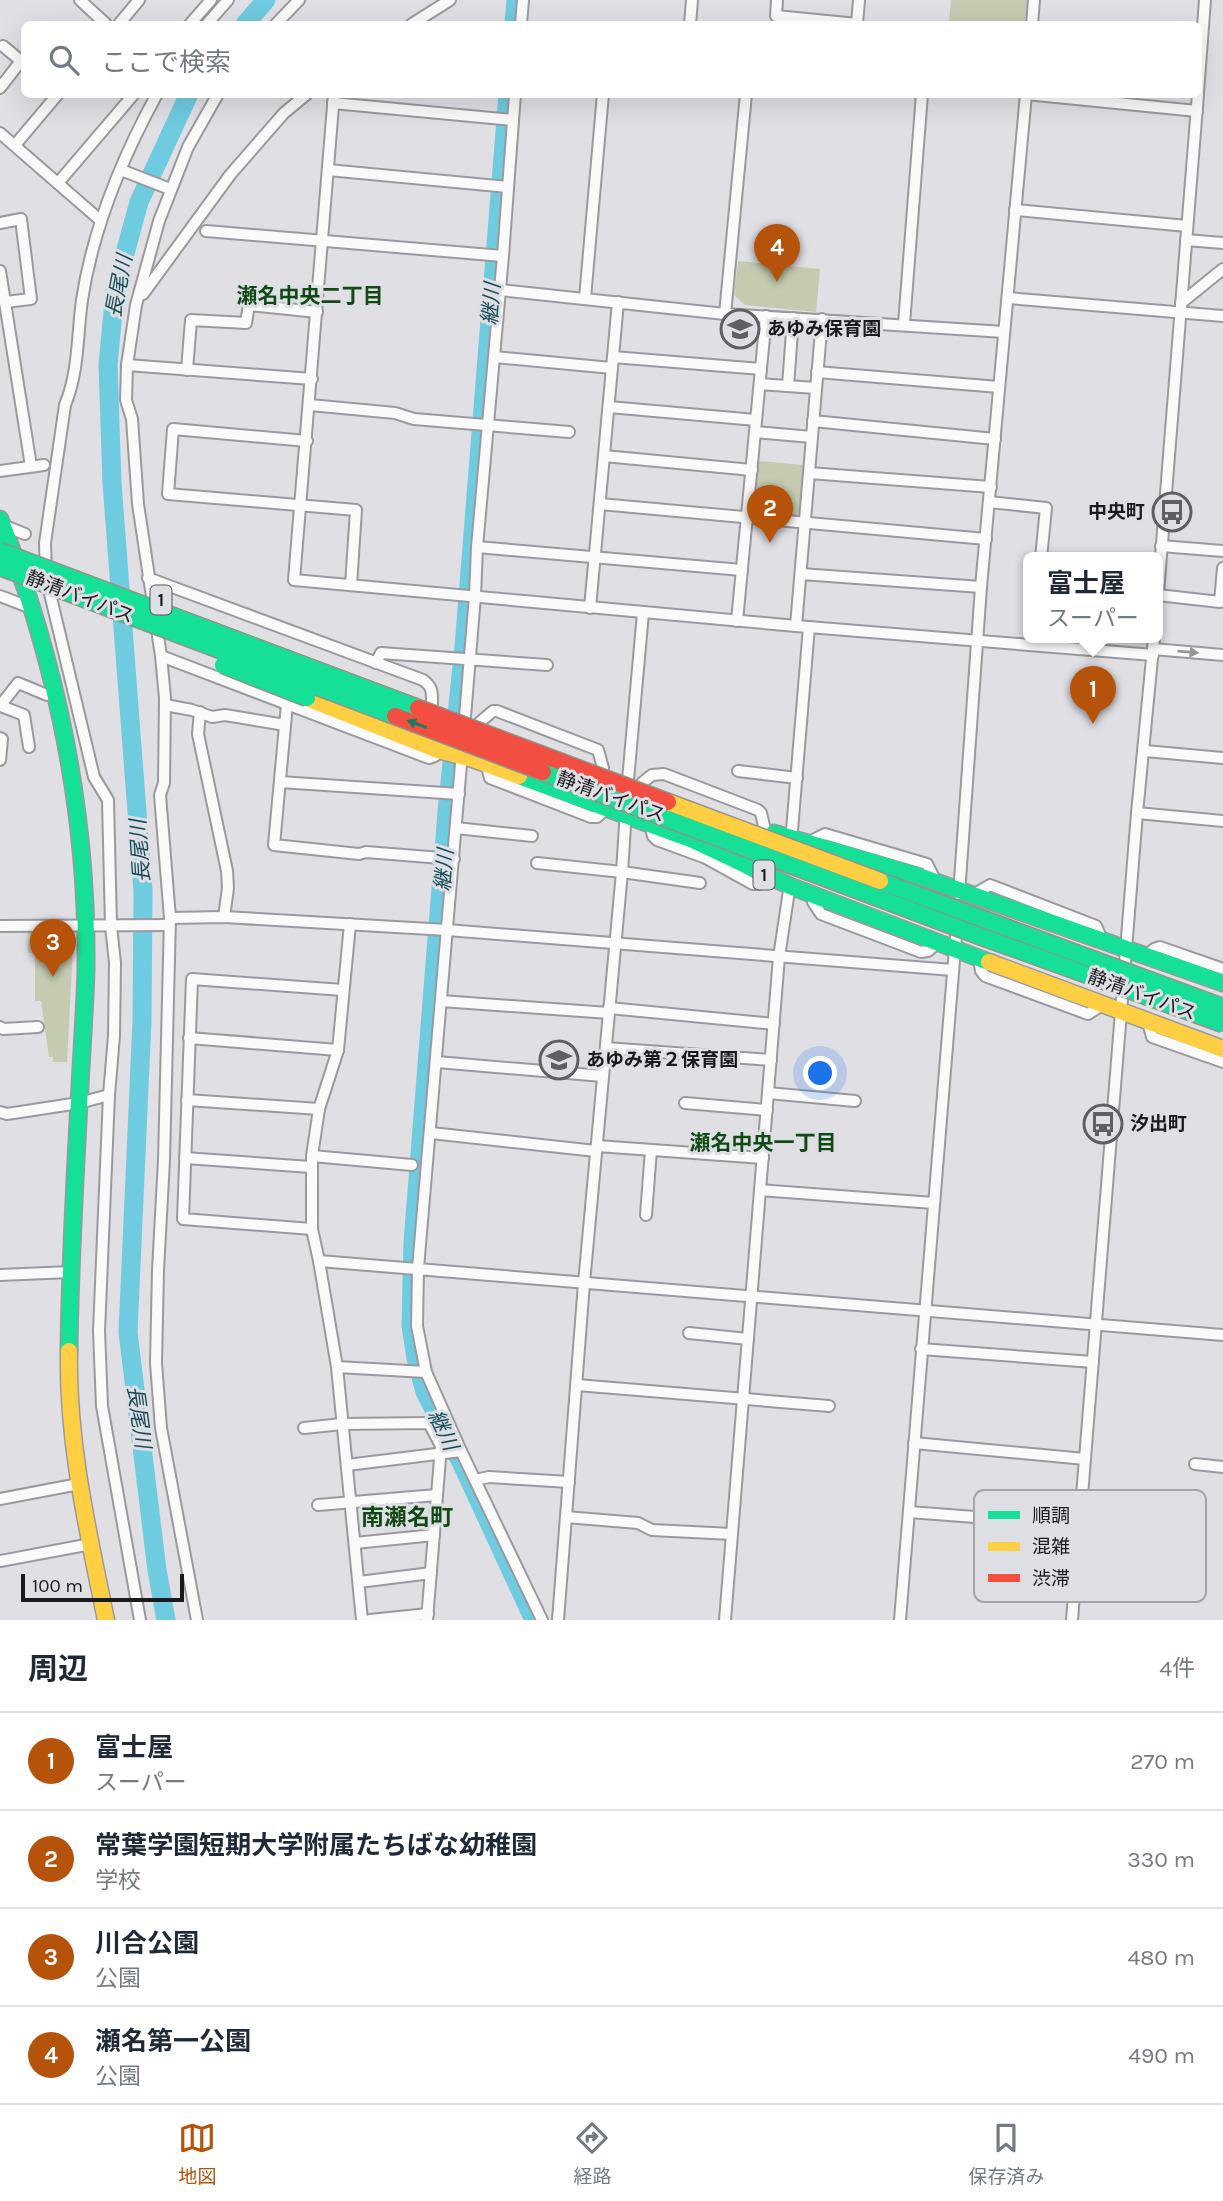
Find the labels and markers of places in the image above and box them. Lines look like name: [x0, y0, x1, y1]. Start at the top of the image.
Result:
pin: 4: [754, 224, 800, 282]
school or university icon: あゆみ保育園: [719, 308, 761, 350]
place label: あゆみ保育園: [767, 318, 881, 340]
pin: 2: [747, 485, 793, 543]
bus stop icon: 中央町: [1151, 491, 1193, 533]
place label: 中央町: [1088, 501, 1145, 523]
pin: 1: [1070, 666, 1116, 724]
pin: 3: [30, 919, 76, 977]
school or university icon: あゆみ第２保育園: [538, 1039, 580, 1081]
place label: あゆみ第２保育園: [586, 1049, 738, 1071]
bus stop icon: 汐出町: [1082, 1103, 1124, 1145]
place label: 汐出町: [1130, 1113, 1187, 1135]

